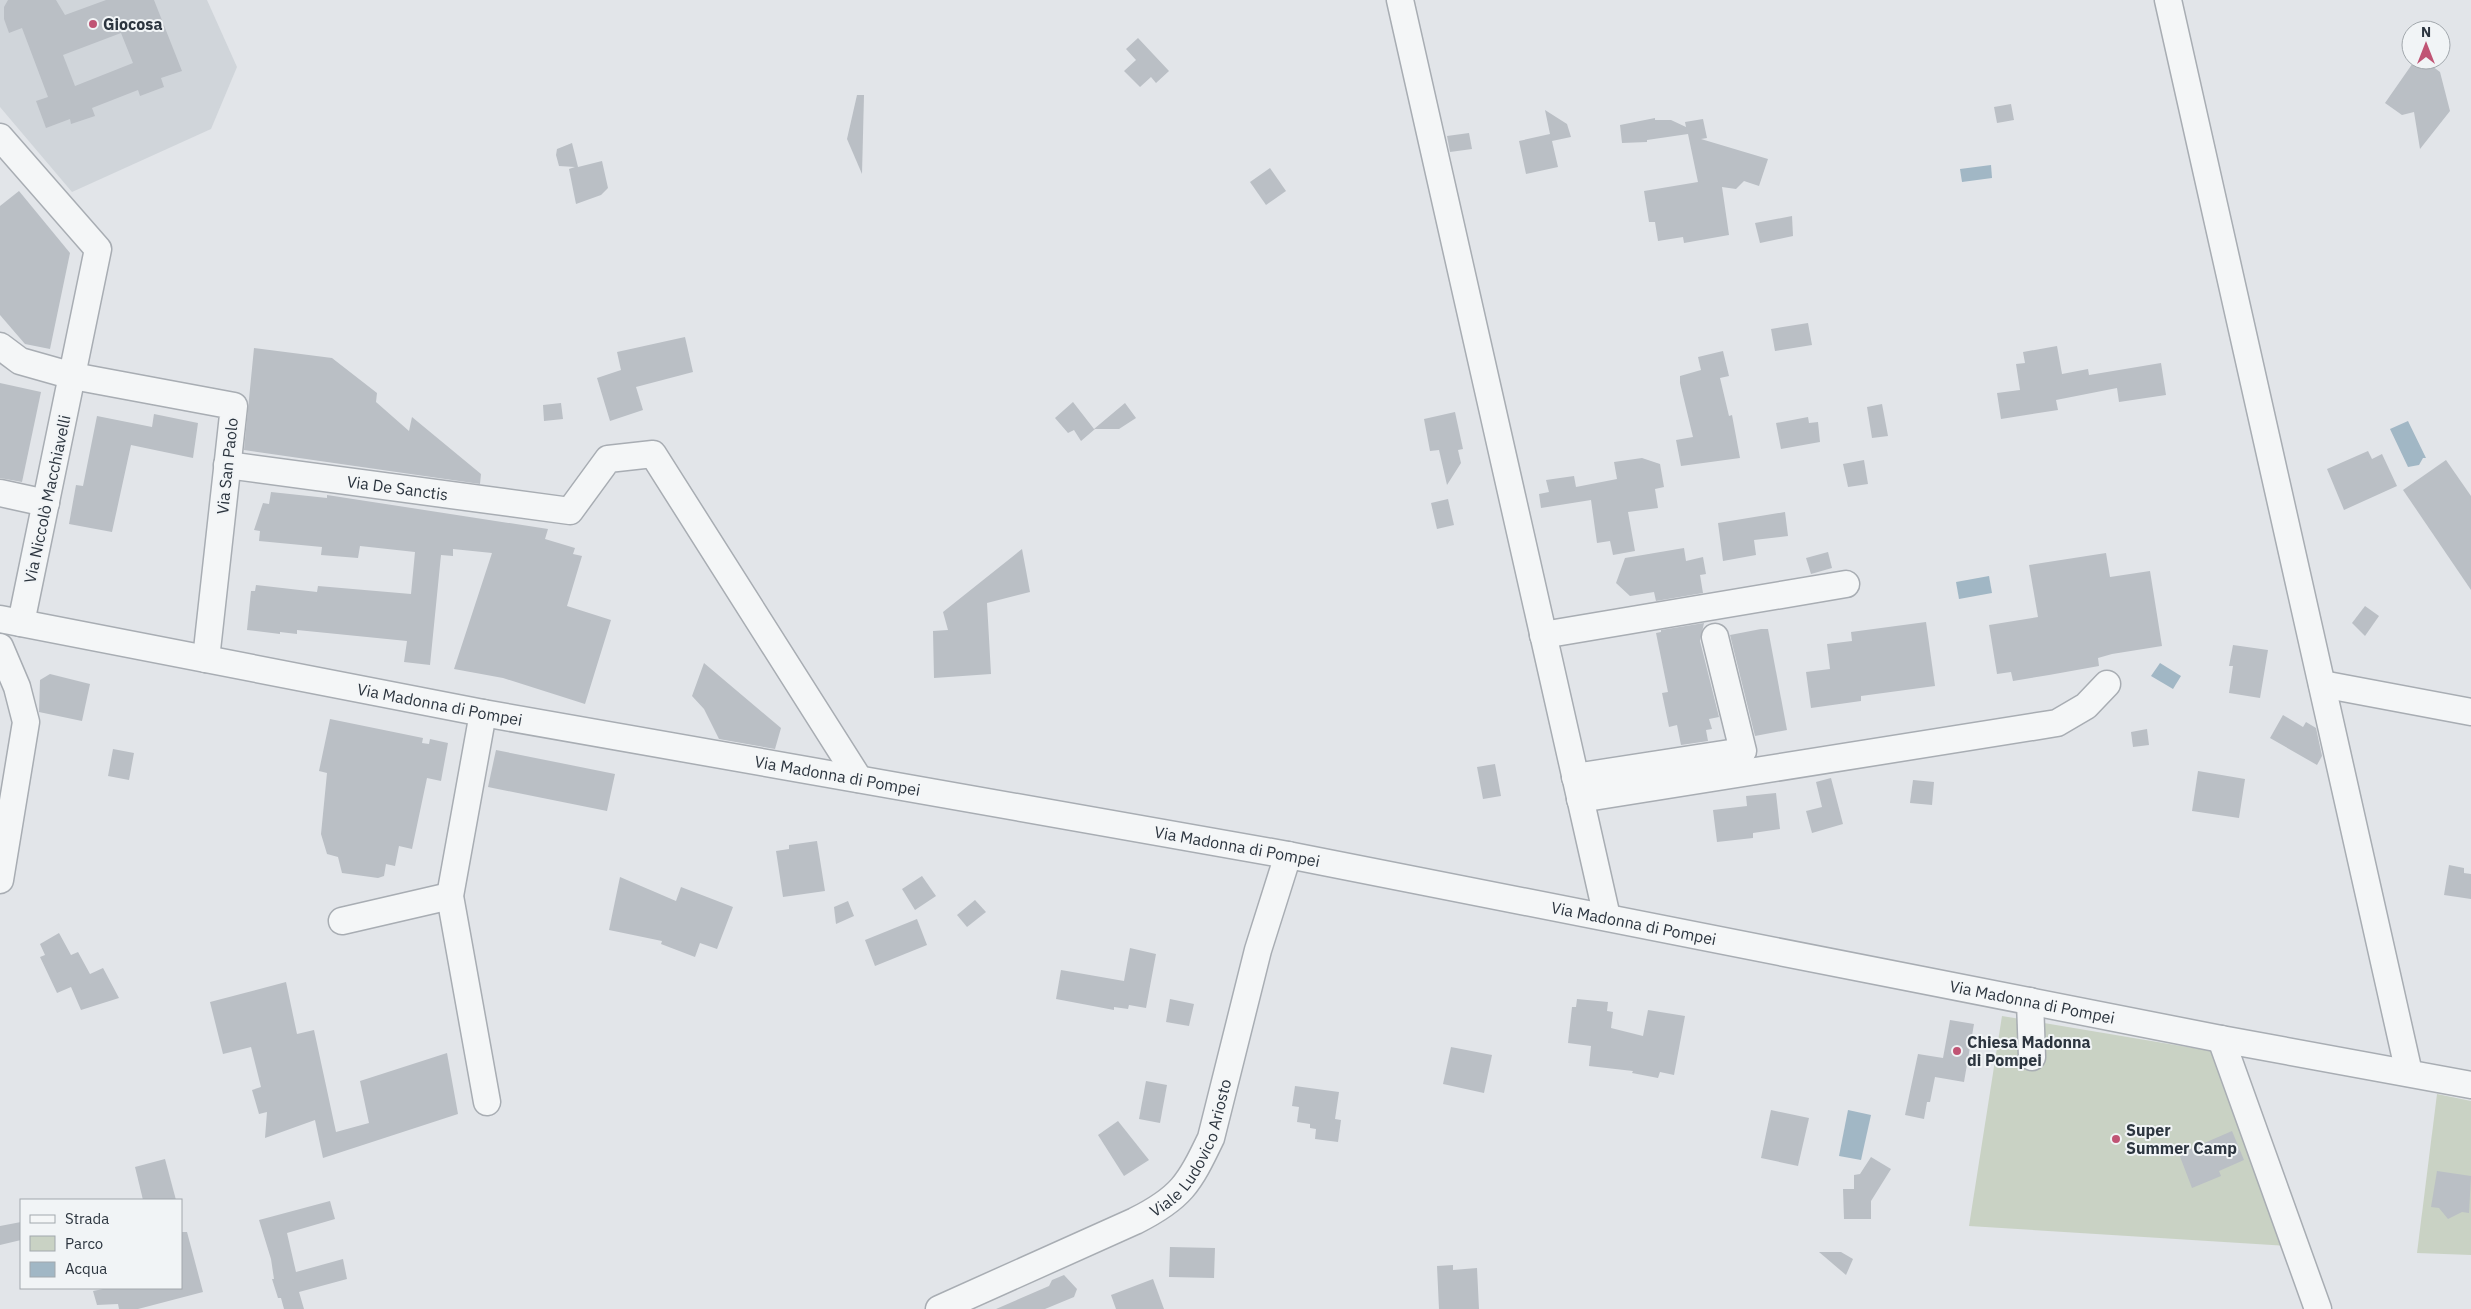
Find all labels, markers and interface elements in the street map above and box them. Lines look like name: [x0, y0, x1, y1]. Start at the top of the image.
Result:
place label: Giocosa: [103, 14, 163, 34]
marker: Giocosa: [87, 18, 99, 30]
north arrow: [2401, 20, 2451, 70]
text: N: [2421, 23, 2431, 41]
street label: Via Niccolò Macchiavelli: [19, 413, 75, 585]
street label: Via San Paolo: [212, 417, 242, 515]
street label: Via De Sanctis: [346, 471, 449, 505]
street label: Via Madonna di Pompei: [355, 679, 524, 730]
street label: Via Madonna di Pompei: [753, 751, 922, 800]
street label: Via Madonna di Pompei: [1153, 822, 1322, 871]
street label: Via Madonna di Pompei: [1550, 897, 1718, 949]
street label: Via Madonna di Pompei: [1948, 976, 2116, 1028]
place label: Chiesa Madonna di Pompei: [1967, 1032, 2091, 1070]
marker: Chiesa Madonna di Pompei: [1951, 1045, 1963, 1057]
street label: Viale Ludovico Ariosto: [1146, 1077, 1235, 1221]
place label: Super Summer Camp: [2126, 1120, 2237, 1158]
marker: Super Summer Camp: [2110, 1133, 2122, 1145]
legend: [20, 1199, 182, 1289]
text: Strada: [65, 1209, 109, 1228]
text: Parco: [65, 1234, 103, 1253]
text: Acqua: [65, 1259, 107, 1278]

